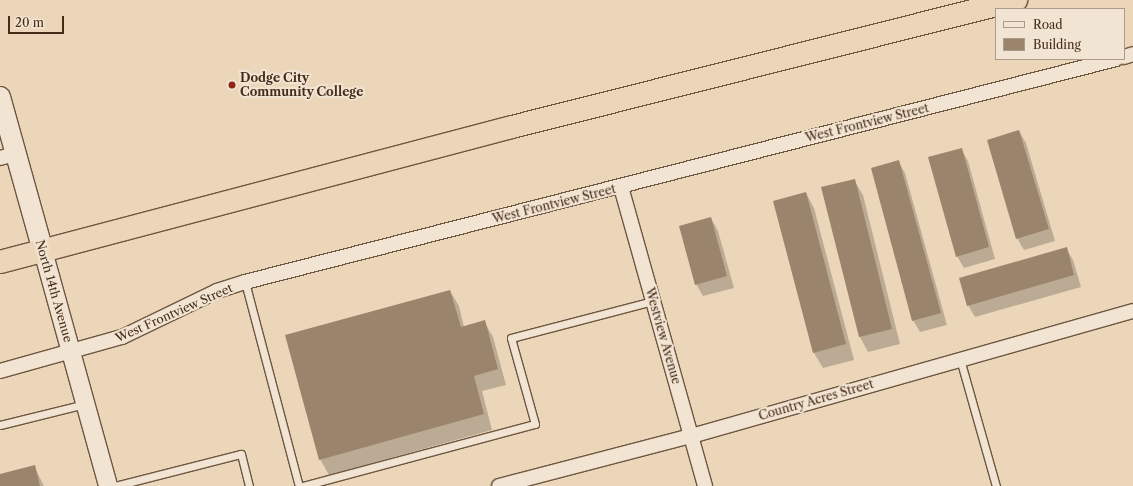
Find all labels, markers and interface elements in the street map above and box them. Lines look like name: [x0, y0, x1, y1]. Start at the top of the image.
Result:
scale bar: [10, 8, 66, 34]
legend: [995, 8, 1125, 60]
text: 20 m: [15, 15, 44, 30]
text: Road: [1033, 17, 1063, 32]
text: Building: [1033, 37, 1081, 52]
place label: Dodge City Community College: [240, 71, 364, 99]
marker: Dodge City Community College: [227, 80, 237, 90]
street label: West Frontview Street: [804, 101, 930, 145]
street label: West Frontview Street: [491, 182, 617, 226]
street label: North 14th Avenue: [32, 238, 76, 344]
street label: West Frontview Street: [113, 281, 235, 345]
street label: Westview Avenue: [642, 286, 684, 386]
street label: Country Acres Street: [756, 377, 876, 423]

